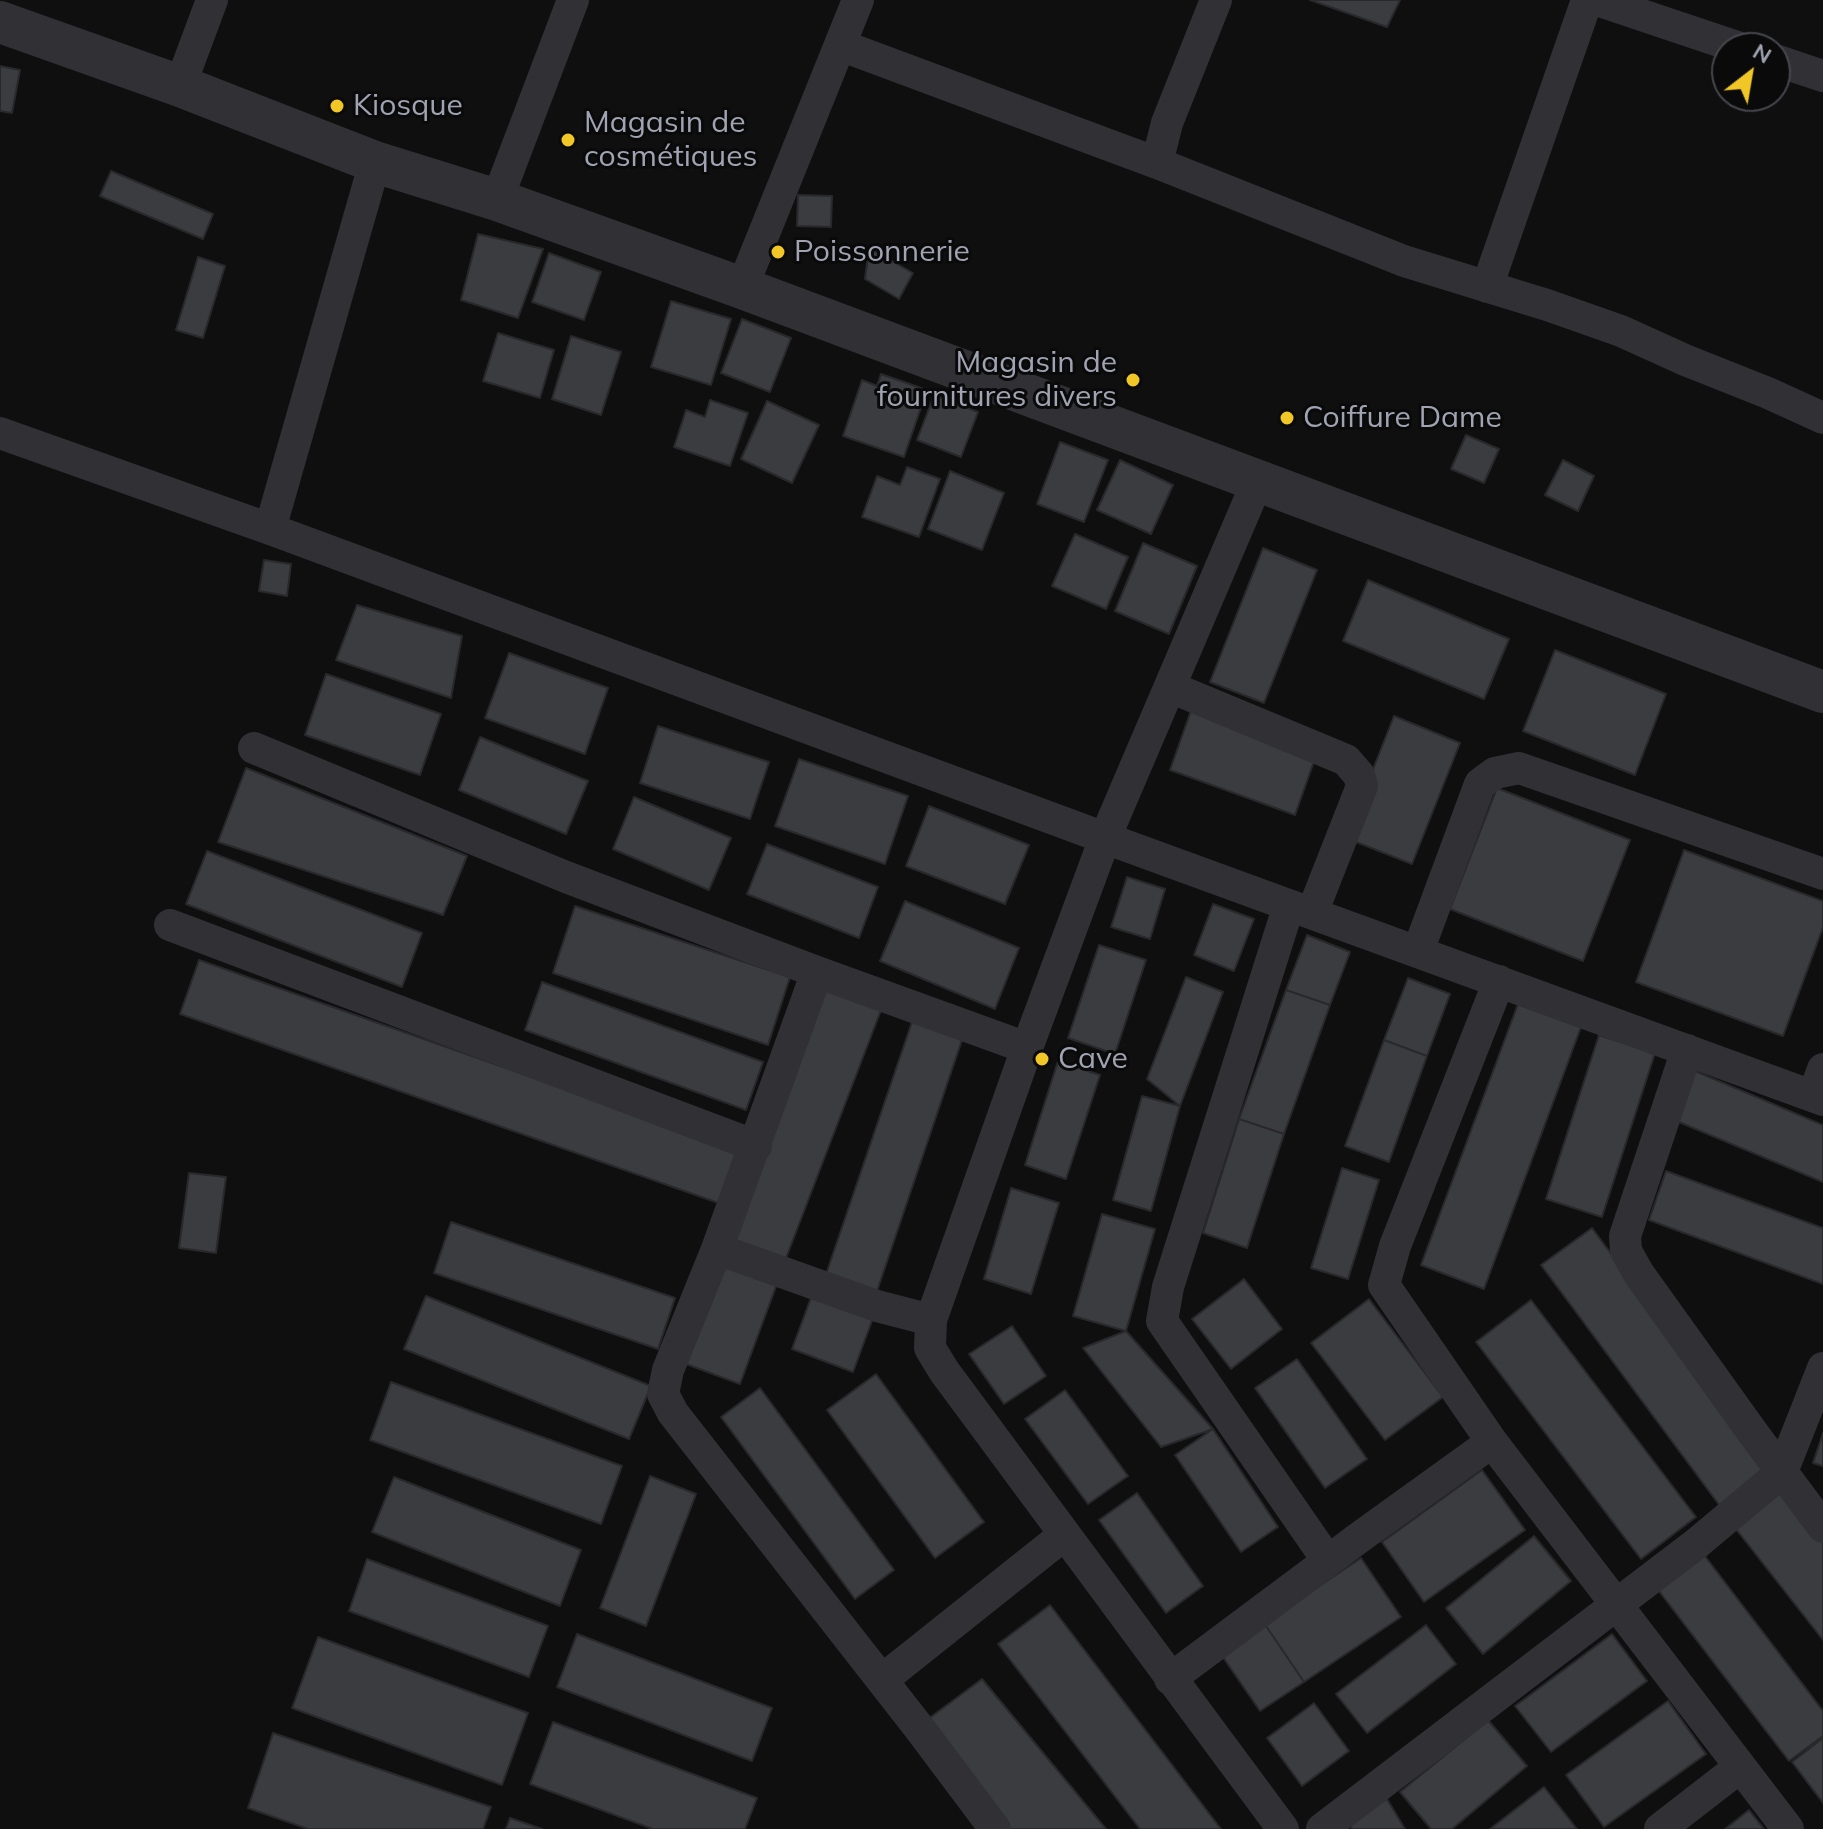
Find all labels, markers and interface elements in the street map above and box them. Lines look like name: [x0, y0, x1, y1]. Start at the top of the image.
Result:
north arrow: [1711, 32, 1791, 112]
text: N: [1748, 37, 1777, 69]
place label: Kiosque: [353, 88, 463, 124]
marker: Kiosque: [328, 97, 346, 115]
place label: Magasin de cosmétiques: [584, 105, 757, 176]
marker: Magasin de cosmétiques: [559, 131, 577, 149]
place label: Poissonnerie: [794, 234, 970, 270]
marker: Poissonnerie: [769, 243, 787, 261]
place label: Magasin de fournitures divers: [877, 345, 1117, 416]
marker: Magasin de fournitures divers: [1124, 371, 1142, 389]
place label: Coiffure Dame: [1303, 400, 1502, 436]
marker: Coiffure Dame: [1278, 409, 1296, 427]
place label: Cave: [1058, 1041, 1128, 1077]
marker: Cave: [1033, 1050, 1051, 1068]

